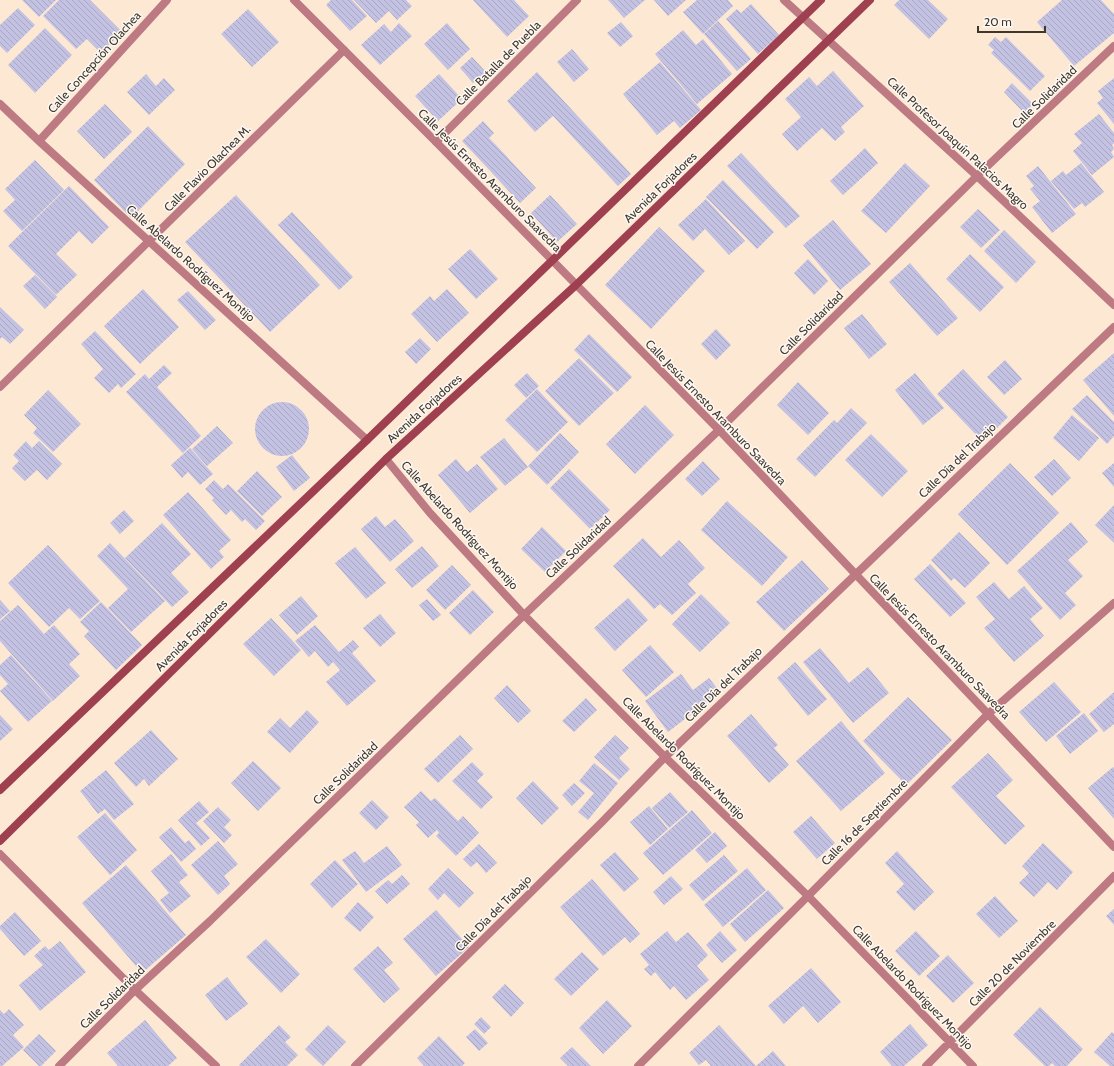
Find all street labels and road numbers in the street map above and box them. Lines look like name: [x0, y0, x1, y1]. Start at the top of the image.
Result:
street label: Calle Concepción Olachea: [44, 8, 144, 116]
street label: Calle Batalla de Puebla: [452, 17, 544, 109]
street label: Calle Solidaridad: [1008, 62, 1080, 132]
street label: Calle Profesor Joaquín Palacios Magro: [884, 73, 1032, 213]
street label: Calle Jesús Ernesto Aramburo Saavedra: [415, 105, 565, 255]
street label: Calle Flavio Olachea M.: [160, 121, 254, 215]
street label: Avenida Forjadores: [620, 148, 700, 226]
street label: Calle Abelardo Rodríguez Montijo: [124, 201, 259, 325]
street label: Calle Solidaridad: [776, 288, 846, 358]
street label: Calle Jesús Ernesto Aramburo Saavedra: [642, 336, 790, 488]
street label: Avenida Forjadores: [383, 370, 465, 446]
street label: Calle Día del Trabajo: [915, 419, 999, 501]
street label: Calle Abelardo Rodríguez Montijo: [398, 458, 522, 593]
street label: Calle Solidaridad: [542, 513, 614, 581]
street label: Calle Jesús Ernesto Aramburo Saavedra: [866, 570, 1014, 722]
street label: Avenida Forjadores: [152, 596, 230, 674]
street label: Calle Día del Trabajo: [681, 643, 765, 725]
street label: Calle Abelardo Rodríguez Montijo: [619, 693, 749, 823]
street label: Calle Solidaridad: [309, 738, 381, 808]
street label: Calle 16 de Septiembre: [818, 776, 910, 868]
street label: Calle Día del Trabajo: [452, 871, 535, 954]
street label: Calle 20 de Noviembre: [965, 916, 1059, 1010]
street label: Calle Abelardo Rodríguez Montijo: [849, 921, 977, 1053]
street label: Calle Solidaridad: [76, 962, 148, 1032]

